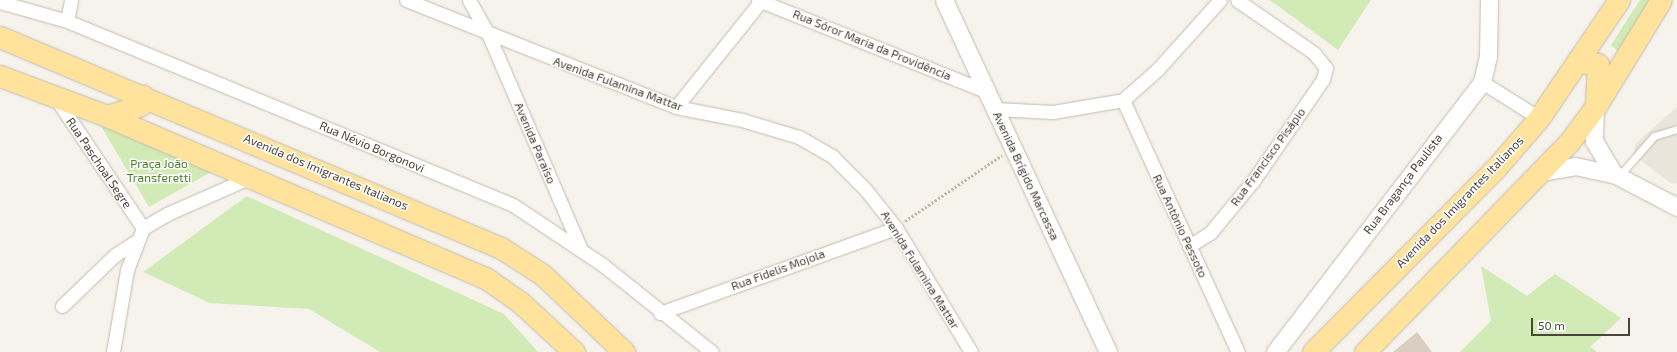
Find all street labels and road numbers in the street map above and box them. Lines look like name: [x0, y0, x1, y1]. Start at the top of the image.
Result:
street label: Rua Sóror Maria da Providência: [791, 7, 953, 83]
street label: Avenida Fulamina Mattar: [551, 54, 685, 114]
street label: Avenida Paraíso: [511, 100, 559, 186]
street label: Rua Francisco Pisápio: [1228, 105, 1308, 209]
street label: Avenida Brígido Marcassa: [990, 109, 1062, 243]
street label: Rua Paschoal Segre: [63, 115, 135, 211]
street label: Rua Névio Borgonovi: [317, 118, 427, 176]
street label: Avenida dos Imigrantes Italianos: [242, 131, 410, 213]
street label: Rua Bragança Paulista: [1361, 131, 1445, 237]
street label: Avenida dos Imigrantes Italianos: [1393, 133, 1527, 271]
street label: Rua Antônio Pessoto: [1150, 172, 1210, 280]
street label: Avenida Fulamina Mattar: [878, 208, 962, 332]
street label: Rua Fidelis Mojola: [729, 246, 827, 294]

